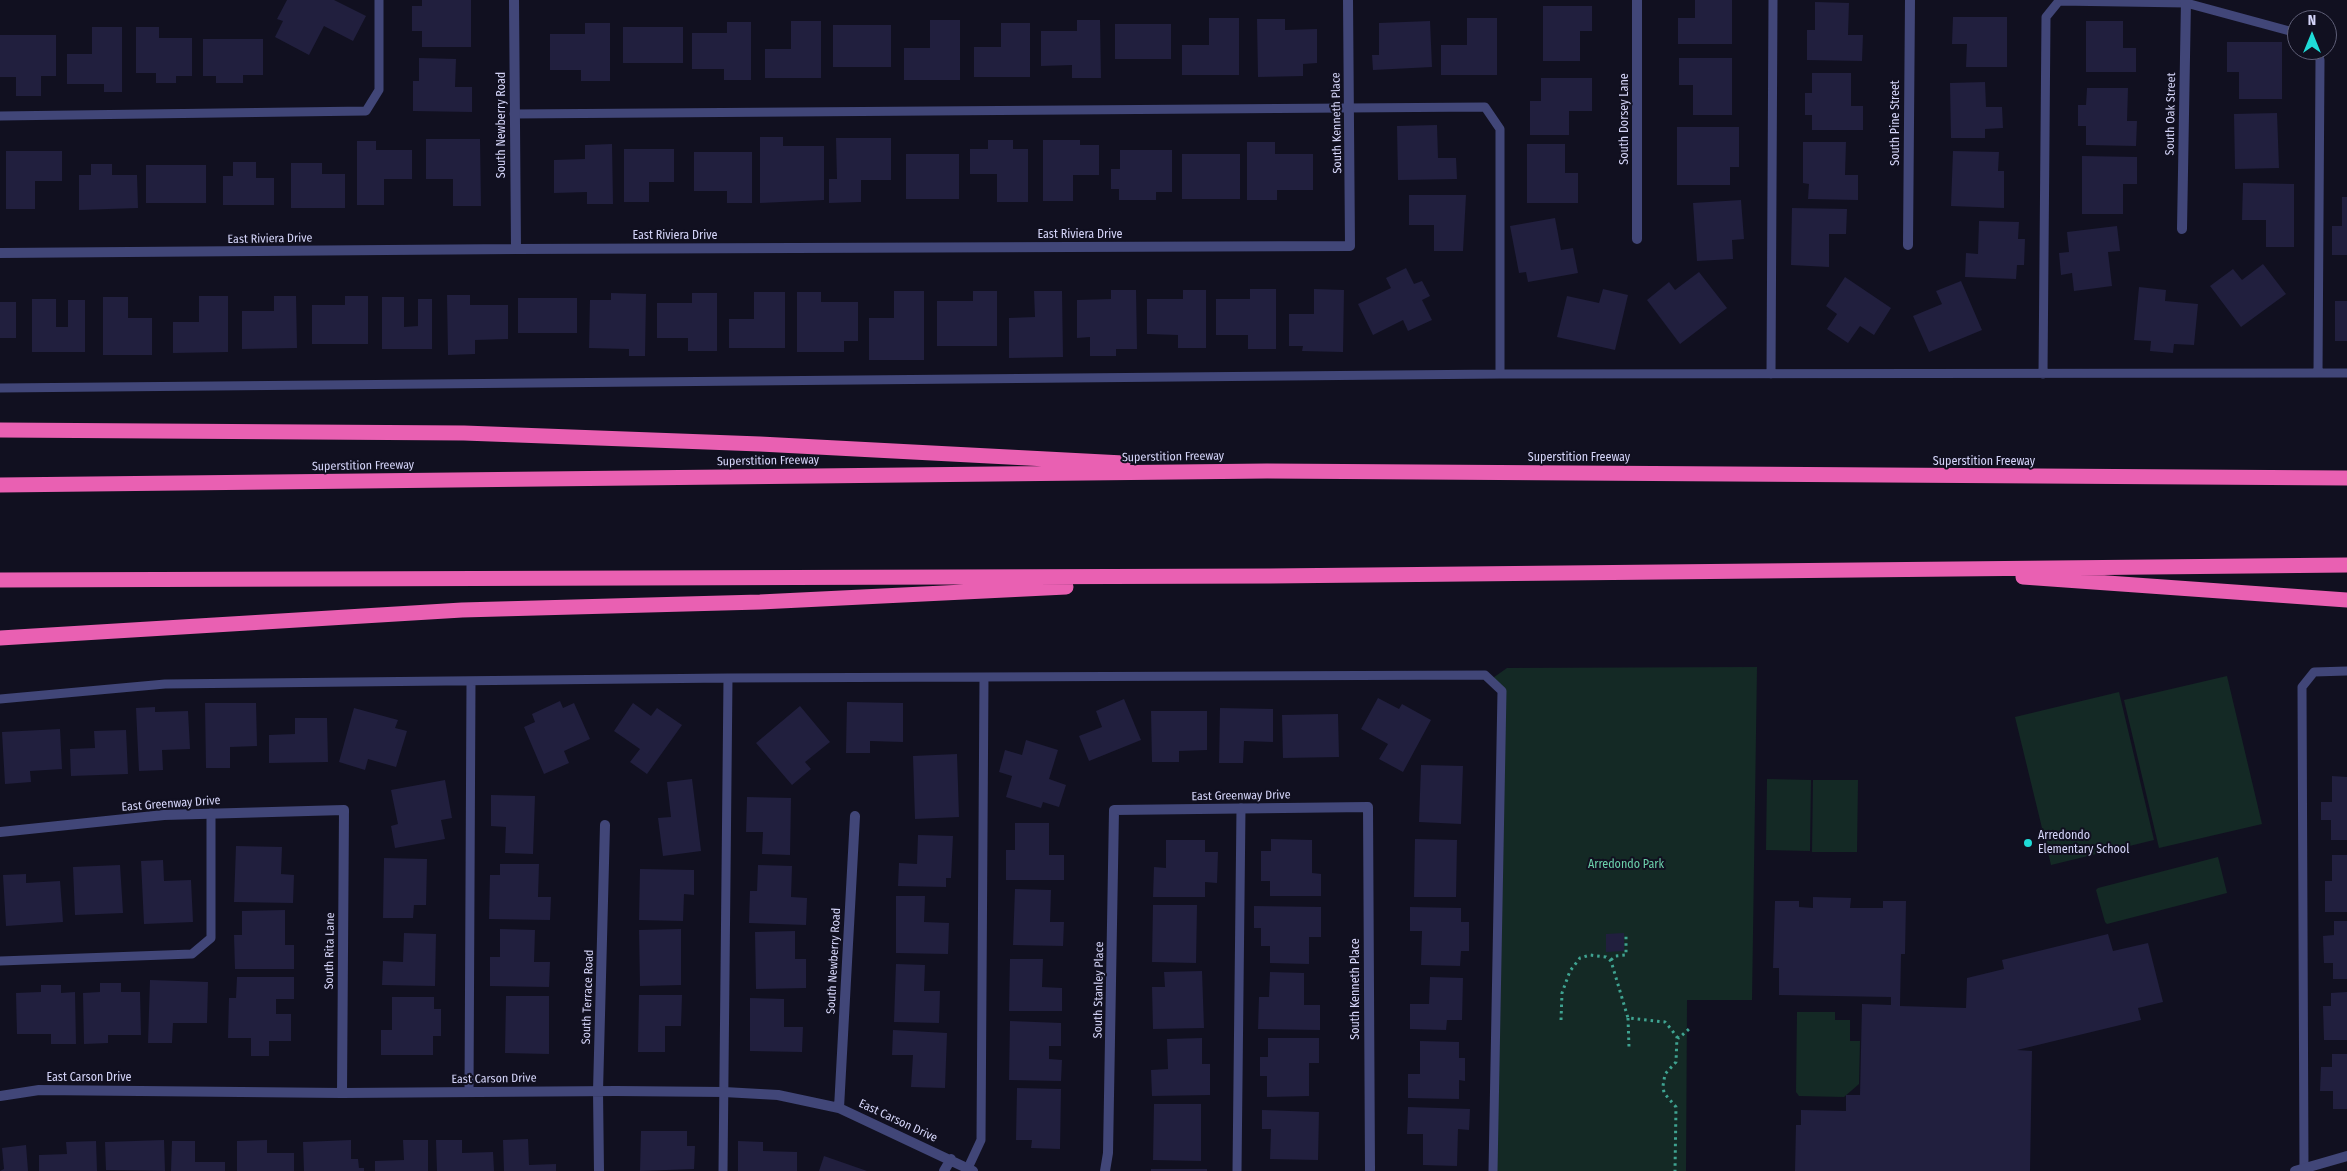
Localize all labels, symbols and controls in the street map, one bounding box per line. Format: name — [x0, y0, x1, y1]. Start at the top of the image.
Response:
north arrow — [2287, 10, 2337, 60]
text: N — [2308, 12, 2316, 29]
street label: South Newberry Road — [495, 72, 509, 178]
street label: South Kenneth Place — [1329, 72, 1345, 174]
street label: South Oak Street — [2163, 72, 2179, 156]
street label: South Dorsey Lane — [1618, 73, 1632, 165]
street label: South Pine Street — [1889, 80, 1903, 166]
street label: East Riviera Drive — [1038, 228, 1122, 242]
street label: East Riviera Drive — [633, 229, 717, 243]
street label: East Riviera Drive — [227, 231, 313, 247]
street label: Superstition Freeway — [1122, 449, 1224, 465]
street label: Superstition Freeway — [1528, 451, 1630, 465]
street label: Superstition Freeway — [717, 453, 819, 469]
street label: Superstition Freeway — [1933, 455, 2035, 469]
street label: Superstition Freeway — [312, 458, 414, 474]
street label: East Greenway Drive — [1191, 788, 1291, 804]
street label: East Greenway Drive — [121, 793, 221, 815]
place label: Arredondo Elementary School — [2038, 829, 2129, 857]
marker: Arredondo Elementary School — [2022, 837, 2034, 849]
park label: Arredondo Park — [1588, 858, 1664, 872]
street label: South Newberry Road — [824, 907, 844, 1015]
street label: South Rita Lane — [322, 912, 338, 990]
street label: South Kenneth Place — [1349, 938, 1363, 1040]
street label: South Stanley Place — [1091, 942, 1107, 1038]
street label: South Terrace Road — [579, 949, 597, 1045]
street label: East Carson Drive — [46, 1071, 132, 1085]
street label: East Carson Drive — [451, 1071, 537, 1087]
street label: East Carson Drive — [856, 1097, 940, 1145]

